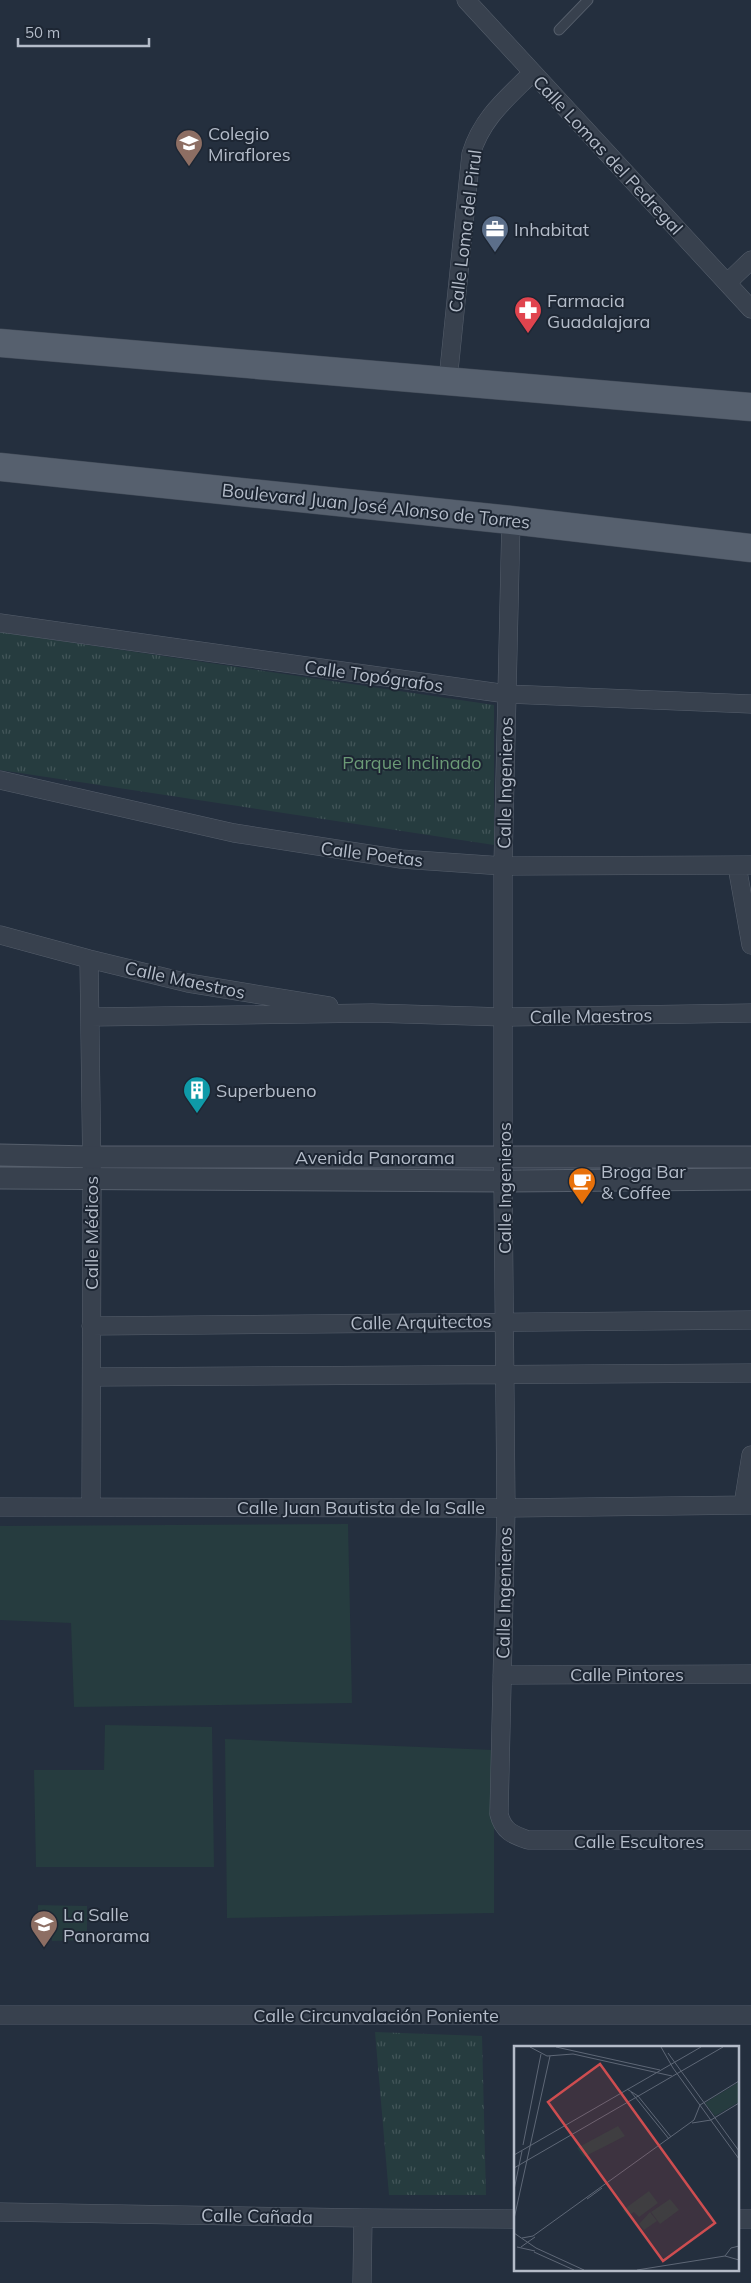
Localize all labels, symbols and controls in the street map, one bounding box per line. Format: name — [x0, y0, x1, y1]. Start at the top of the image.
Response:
scale bar — [18, 15, 149, 47]
text: 50 m — [25, 23, 60, 42]
street label: Calle Lomas del Pedregal — [528, 70, 688, 240]
place label: Colegio Miraflores — [208, 122, 291, 166]
school or university icon: Colegio Miraflores — [174, 128, 204, 167]
street label: Calle Loma del Pirul — [444, 148, 486, 314]
office icon: Inhabitat — [480, 214, 510, 253]
place label: Inhabitat — [514, 218, 589, 241]
place label: Farmacia Guadalajara — [547, 289, 650, 333]
pharmacy icon: Farmacia Guadalajara — [513, 295, 543, 334]
street label: Boulevard Juan José Alonso de Torres — [221, 478, 531, 534]
street label: Calle Topógrafos — [303, 655, 445, 697]
street label: Calle Ingenieros — [492, 717, 518, 849]
park label: Parque Inclinado — [342, 751, 482, 774]
street label: Calle Poetas — [319, 836, 425, 872]
street label: Calle Maestros — [123, 956, 247, 1004]
street label: Calle Maestros — [529, 1003, 653, 1029]
building icon: Superbueno — [182, 1075, 212, 1114]
place label: Superbueno — [216, 1079, 317, 1102]
street label: Calle Ingenieros — [493, 1122, 516, 1254]
street label: Avenida Panorama — [295, 1146, 455, 1169]
place label: Broga Bar & Coffee — [601, 1160, 686, 1204]
cafe icon: Broga Bar & Coffee — [567, 1166, 597, 1205]
street label: Calle Médicos — [80, 1176, 103, 1290]
street label: Calle Arquitectos — [350, 1309, 492, 1335]
street label: Calle Juan Bautista de la Salle — [237, 1496, 485, 1519]
street label: Calle Ingenieros — [491, 1527, 517, 1659]
street label: Calle Pintores — [570, 1663, 684, 1686]
street label: Calle Escultores — [574, 1830, 704, 1853]
place label: La Salle Panorama — [63, 1903, 150, 1947]
school or university icon: La Salle Panorama — [29, 1909, 59, 1948]
street label: Calle Circunvalación Poniente — [253, 2004, 499, 2027]
inset map — [514, 2046, 738, 2270]
street label: Calle Cañada — [201, 2204, 313, 2228]

